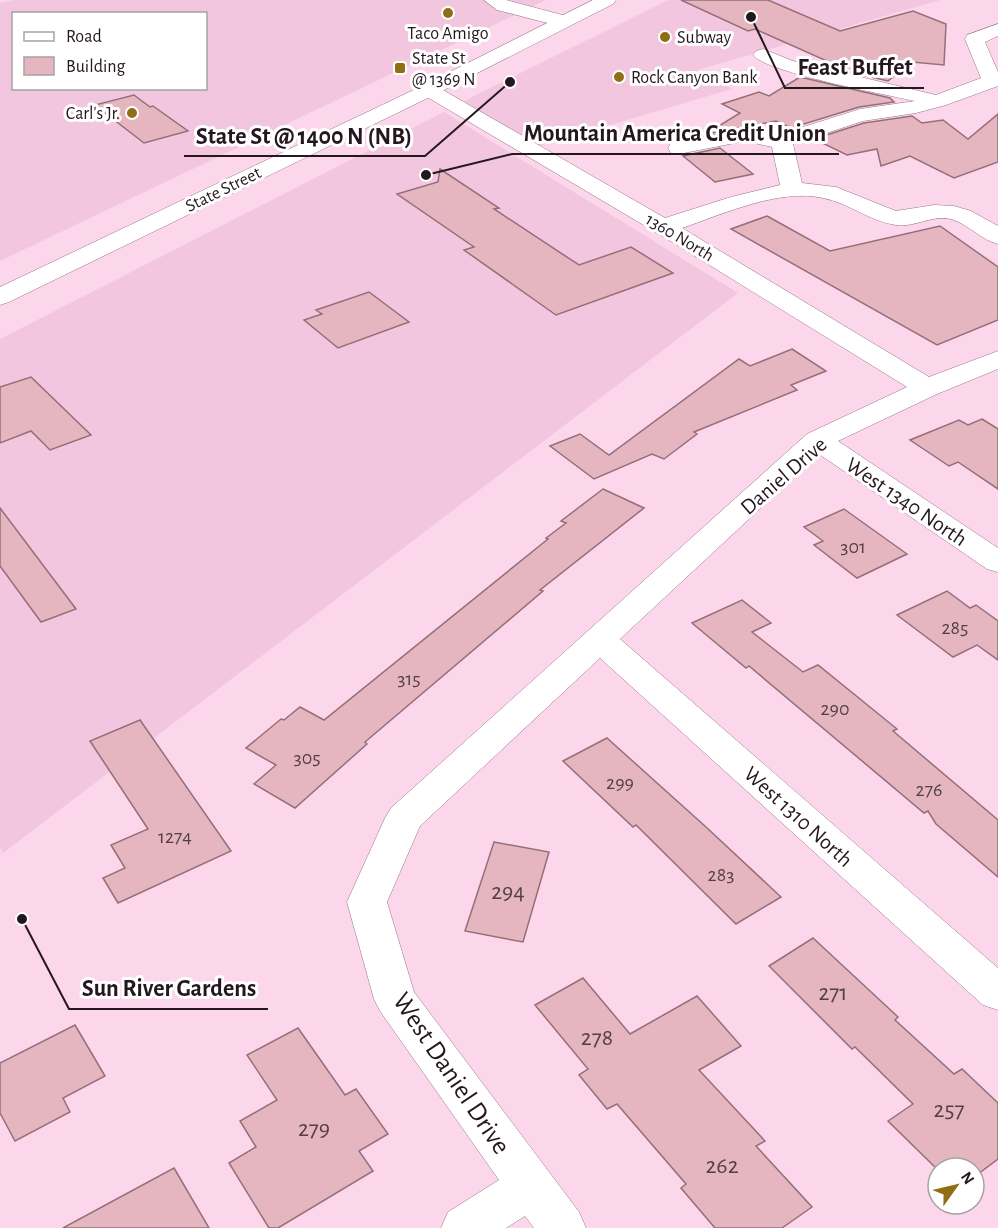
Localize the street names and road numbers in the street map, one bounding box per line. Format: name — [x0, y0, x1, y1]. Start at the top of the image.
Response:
street label: State Street — [183, 164, 264, 216]
street label: 1360 North — [642, 211, 717, 265]
street label: Daniel Drive — [737, 433, 831, 519]
street label: West 1340 North — [842, 453, 971, 550]
street label: West 1310 North — [740, 762, 857, 871]
street label: West Daniel Drive — [388, 988, 515, 1159]

